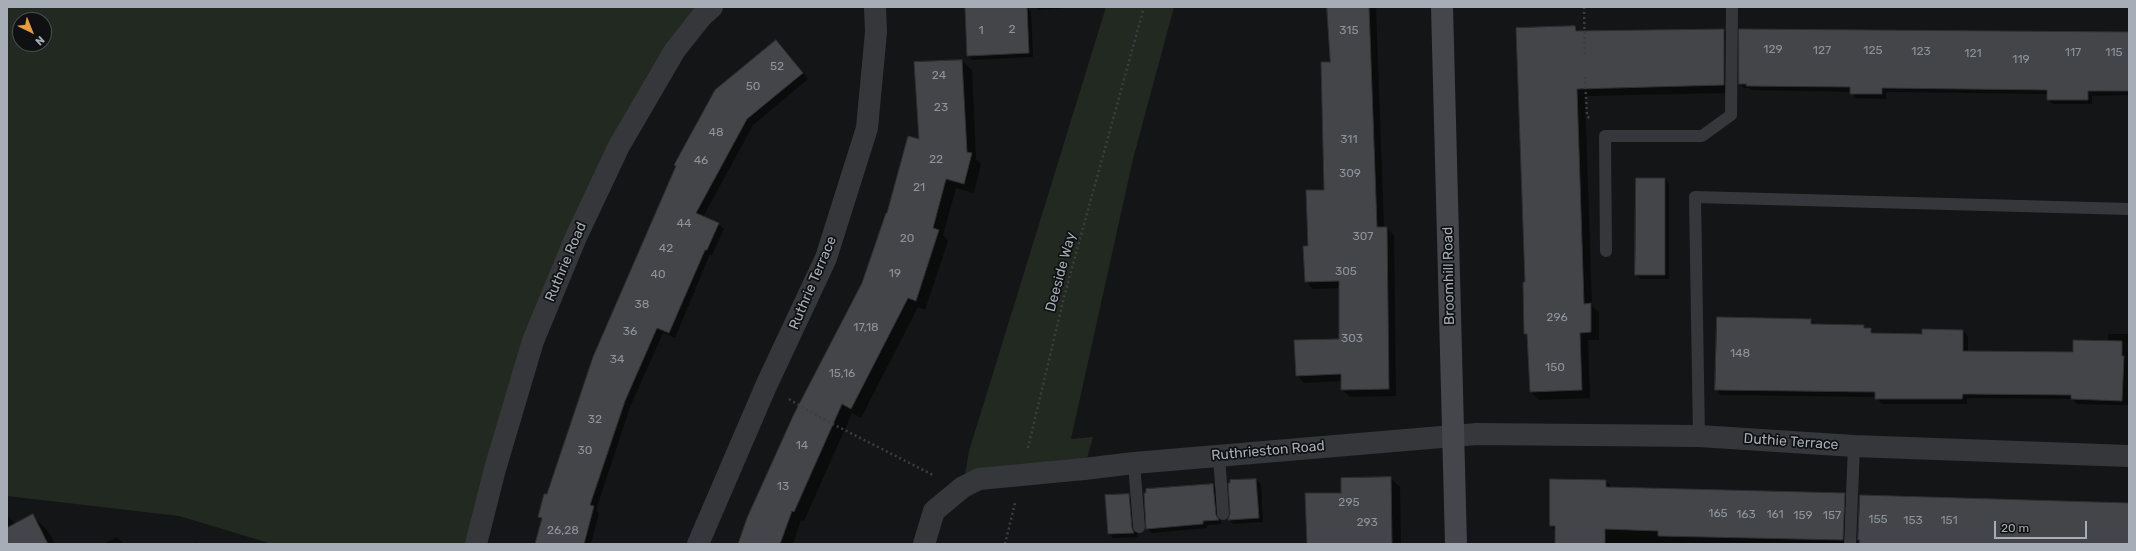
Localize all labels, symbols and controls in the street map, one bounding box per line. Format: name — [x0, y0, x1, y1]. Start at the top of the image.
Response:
north arrow — [12, 12, 52, 52]
house number: 2 — [1008, 23, 1016, 37]
house number: 1 — [978, 24, 984, 38]
house number: 315 — [1339, 24, 1359, 38]
text: N — [33, 33, 47, 48]
house number: 129 — [1763, 43, 1783, 57]
house number: 127 — [1813, 44, 1831, 58]
house number: 125 — [1863, 44, 1883, 58]
house number: 123 — [1911, 45, 1931, 59]
house number: 117 — [2065, 46, 2081, 60]
house number: 115 — [2105, 46, 2123, 60]
house number: 121 — [1964, 47, 1982, 61]
house number: 119 — [2012, 53, 2030, 67]
house number: 52 — [770, 60, 784, 74]
house number: 24 — [932, 69, 946, 83]
house number: 50 — [746, 80, 760, 94]
house number: 23 — [934, 101, 948, 115]
house number: 48 — [708, 126, 724, 140]
house number: 311 — [1340, 133, 1358, 147]
house number: 22 — [929, 153, 943, 167]
house number: 46 — [694, 154, 708, 168]
house number: 309 — [1339, 167, 1361, 181]
house number: 21 — [913, 181, 925, 195]
house number: 44 — [677, 217, 691, 231]
street label: Ruthrie Road — [542, 220, 590, 304]
street label: Broomhill Road — [1440, 227, 1458, 325]
street label: Deeside Way — [1042, 230, 1080, 314]
house number: 307 — [1353, 230, 1373, 244]
house number: 20 — [900, 232, 914, 246]
street label: Ruthrie Terrace — [786, 234, 840, 332]
house number: 42 — [659, 242, 673, 256]
house number: 305 — [1335, 265, 1357, 279]
house number: 19 — [889, 267, 901, 281]
house number: 40 — [650, 268, 666, 282]
house number: 38 — [635, 298, 649, 312]
house number: 296 — [1546, 311, 1568, 325]
house number: 17,18 — [853, 321, 879, 335]
house number: 36 — [623, 325, 637, 339]
house number: 303 — [1341, 332, 1363, 346]
house number: 148 — [1730, 347, 1750, 361]
house number: 34 — [610, 353, 624, 367]
house number: 150 — [1545, 361, 1565, 375]
house number: 15,16 — [829, 367, 855, 381]
house number: 32 — [588, 413, 602, 427]
street label: Duthie Terrace — [1743, 430, 1839, 454]
street label: Ruthrieston Road — [1211, 438, 1325, 464]
house number: 14 — [796, 439, 808, 453]
house number: 30 — [578, 444, 592, 458]
house number: 13 — [777, 480, 789, 494]
house number: 295 — [1338, 496, 1360, 510]
house number: 165 — [1708, 507, 1728, 521]
house number: 163 — [1736, 508, 1756, 522]
house number: 161 — [1766, 508, 1784, 522]
house number: 159 — [1793, 509, 1813, 523]
house number: 157 — [1823, 509, 1841, 523]
house number: 155 — [1868, 513, 1888, 527]
scale bar — [1996, 513, 2089, 539]
house number: 153 — [1903, 514, 1923, 528]
house number: 151 — [1940, 514, 1958, 528]
house number: 293 — [1356, 516, 1378, 530]
text: 20 m — [2001, 521, 2029, 535]
house number: 26,28 — [547, 524, 579, 538]

